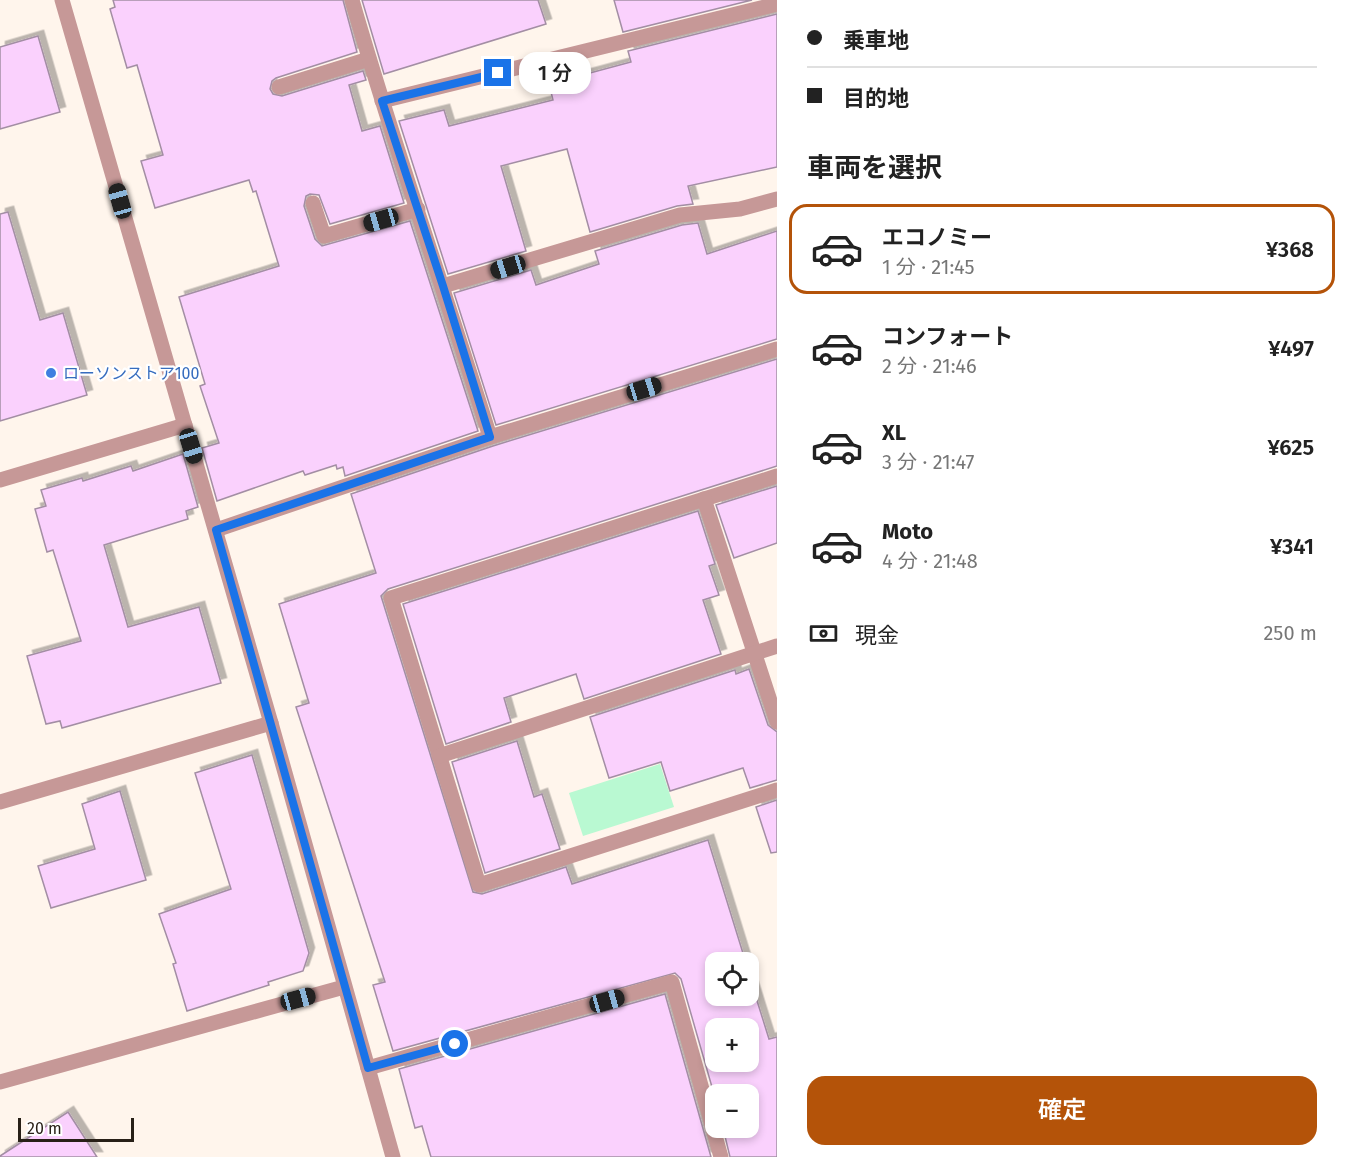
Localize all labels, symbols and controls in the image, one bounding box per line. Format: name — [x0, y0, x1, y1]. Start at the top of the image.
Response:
text: 乗車地 — [843, 27, 909, 54]
callout: 1 分 — [519, 52, 591, 94]
route end — [484, 59, 511, 86]
text: 1 分 — [538, 61, 572, 85]
text: 目的地 — [843, 85, 909, 112]
text: 車両を選択 — [807, 152, 942, 184]
car — [106, 181, 134, 221]
car — [361, 206, 401, 234]
icon: car — [810, 222, 864, 276]
text: エコノミー — [882, 224, 992, 251]
text: ¥368 — [1266, 236, 1314, 263]
car — [488, 253, 528, 281]
text: 1 分 · 21:45 — [882, 255, 975, 279]
icon: car — [810, 321, 864, 375]
text: コンフォート — [882, 323, 1013, 350]
text: ¥497 — [1268, 335, 1314, 362]
text: 2 分 · 21:46 — [882, 354, 977, 378]
place label: ローソンストア100 — [63, 364, 200, 383]
marker: ローソンストア100 — [44, 366, 58, 380]
car — [624, 375, 664, 403]
text: XL — [882, 419, 906, 446]
icon: car — [810, 420, 864, 474]
car — [177, 426, 205, 466]
text: ¥625 — [1268, 434, 1314, 461]
text: 3 分 · 21:47 — [882, 450, 974, 474]
text: Moto — [882, 518, 933, 545]
icon: car — [810, 519, 864, 573]
text: ¥341 — [1270, 533, 1314, 560]
text: 4 分 · 21:48 — [882, 549, 978, 573]
icon: cash — [807, 617, 840, 650]
text: 250 m — [1263, 621, 1317, 645]
text: 現金 — [855, 622, 899, 649]
map controls — [705, 952, 759, 1138]
button: locate — [705, 952, 759, 1006]
car — [278, 986, 318, 1012]
car — [587, 987, 627, 1015]
button: + — [705, 1018, 759, 1072]
route start — [441, 1030, 468, 1057]
button: 確定 — [807, 1076, 1317, 1145]
button: − — [705, 1084, 759, 1138]
scale bar — [18, 1115, 134, 1142]
text: 20 m — [27, 1119, 62, 1138]

